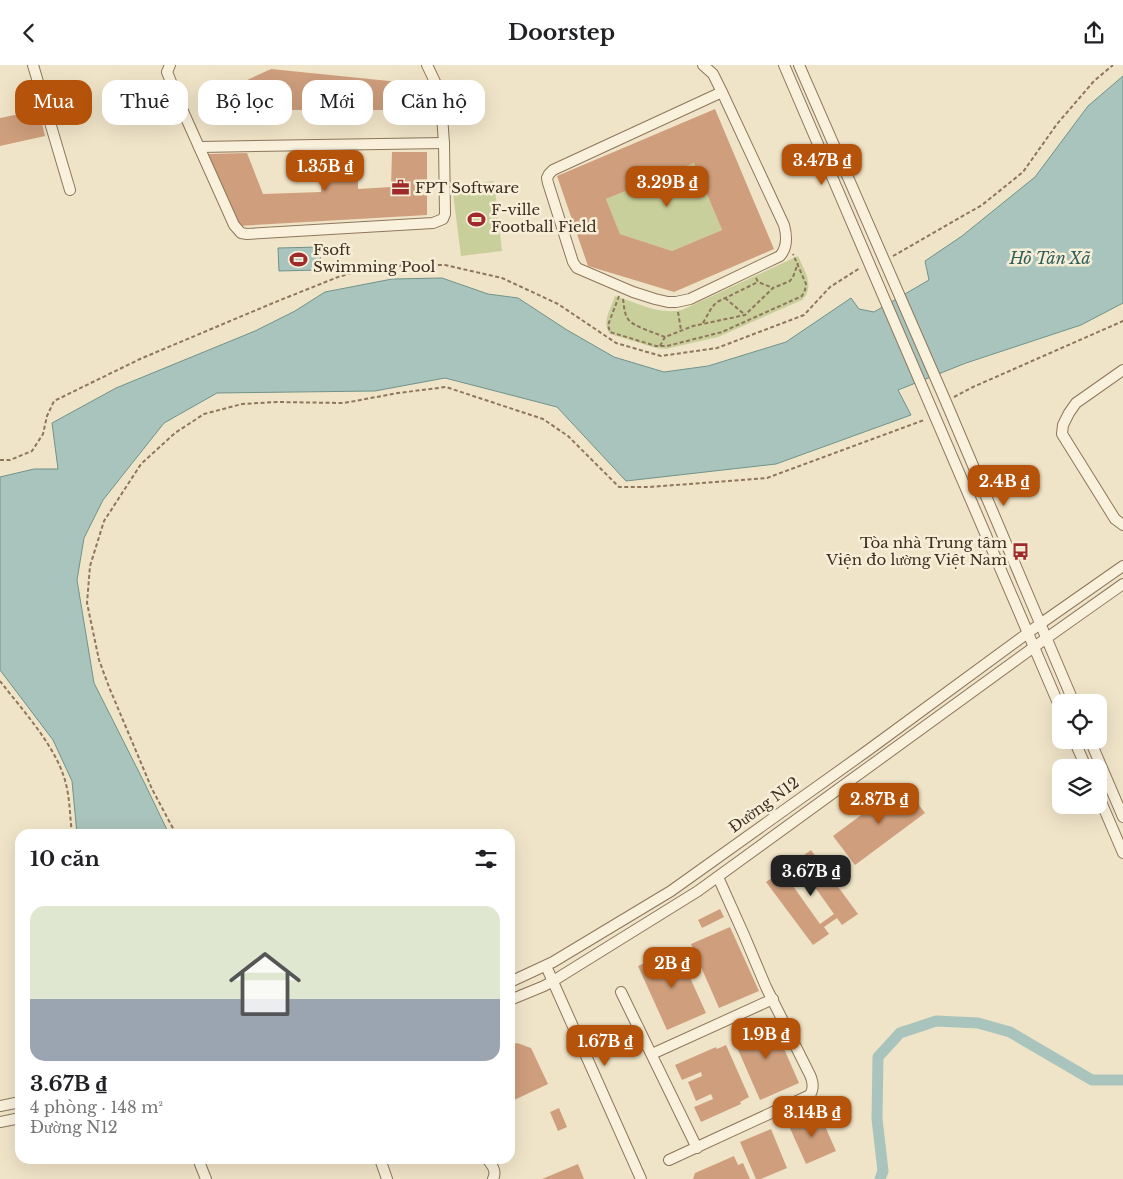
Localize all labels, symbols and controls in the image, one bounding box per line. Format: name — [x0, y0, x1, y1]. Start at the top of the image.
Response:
icon: back — [15, 19, 43, 47]
text: Doorstep — [508, 19, 615, 46]
icon: share — [1080, 19, 1108, 47]
chip: Mua — [15, 80, 92, 125]
chip: Thuê — [102, 80, 188, 125]
chip: Bộ lọc — [198, 80, 292, 125]
chip: Mới — [302, 80, 373, 125]
chip: Căn hộ — [383, 80, 485, 125]
pin: 3.47B ₫ — [776, 143, 868, 186]
pin: 1.35B ₫ — [279, 149, 371, 192]
text: 3.47B ₫ — [793, 150, 851, 170]
text: 1.35B ₫ — [297, 156, 353, 176]
pin: 3.29B ₫ — [621, 165, 713, 208]
text: 3.29B ₫ — [637, 172, 697, 192]
office icon: FPT Software — [391, 178, 411, 198]
place label: FPT Software — [415, 178, 519, 197]
place label: F-ville Football Field — [491, 200, 597, 236]
sports icon: F-ville Football Field — [467, 209, 487, 229]
place label: Fsoft Swimming Pool — [313, 240, 436, 276]
water label: Hồ Tân Xã — [1008, 248, 1091, 268]
sports icon: Fsoft Swimming Pool — [289, 249, 309, 269]
pin: 2.4B ₫ — [963, 465, 1045, 507]
text: 2.4B ₫ — [979, 471, 1029, 491]
place label: Tòa nhà Trung tâm Viện đo lường Việt Nam — [825, 533, 1007, 569]
bus stop icon: Tòa nhà Trung tâm Viện đo lường Việt Nam — [1011, 542, 1031, 562]
map controls — [1052, 694, 1107, 814]
button: locate — [1052, 694, 1107, 749]
button: layers — [1052, 759, 1107, 814]
street label: Đường N12 — [725, 773, 803, 836]
pin: 2.87B ₫ — [833, 783, 925, 825]
text: 2.87B ₫ — [850, 789, 908, 809]
icon: filters — [472, 845, 500, 873]
text: 10 căn — [30, 846, 100, 872]
pin: 3.67B ₫ — [765, 855, 857, 897]
text: 3.67B ₫ — [782, 861, 840, 881]
icon: home — [220, 939, 310, 1029]
pin: 2B ₫ — [642, 947, 702, 989]
text: 2B ₫ — [654, 953, 690, 973]
pin: 1.9B ₫ — [725, 1017, 807, 1060]
text: 1.9B ₫ — [742, 1024, 790, 1044]
pin: 1.67B ₫ — [559, 1025, 651, 1067]
text: 1.67B ₫ — [577, 1031, 633, 1051]
text: 3.67B ₫ — [30, 1071, 107, 1097]
pin: 3.14B ₫ — [766, 1095, 858, 1138]
text: 4 phòng · 148 m² — [30, 1097, 163, 1117]
text: 3.14B ₫ — [783, 1102, 841, 1122]
text: Đường N12 — [30, 1117, 118, 1137]

